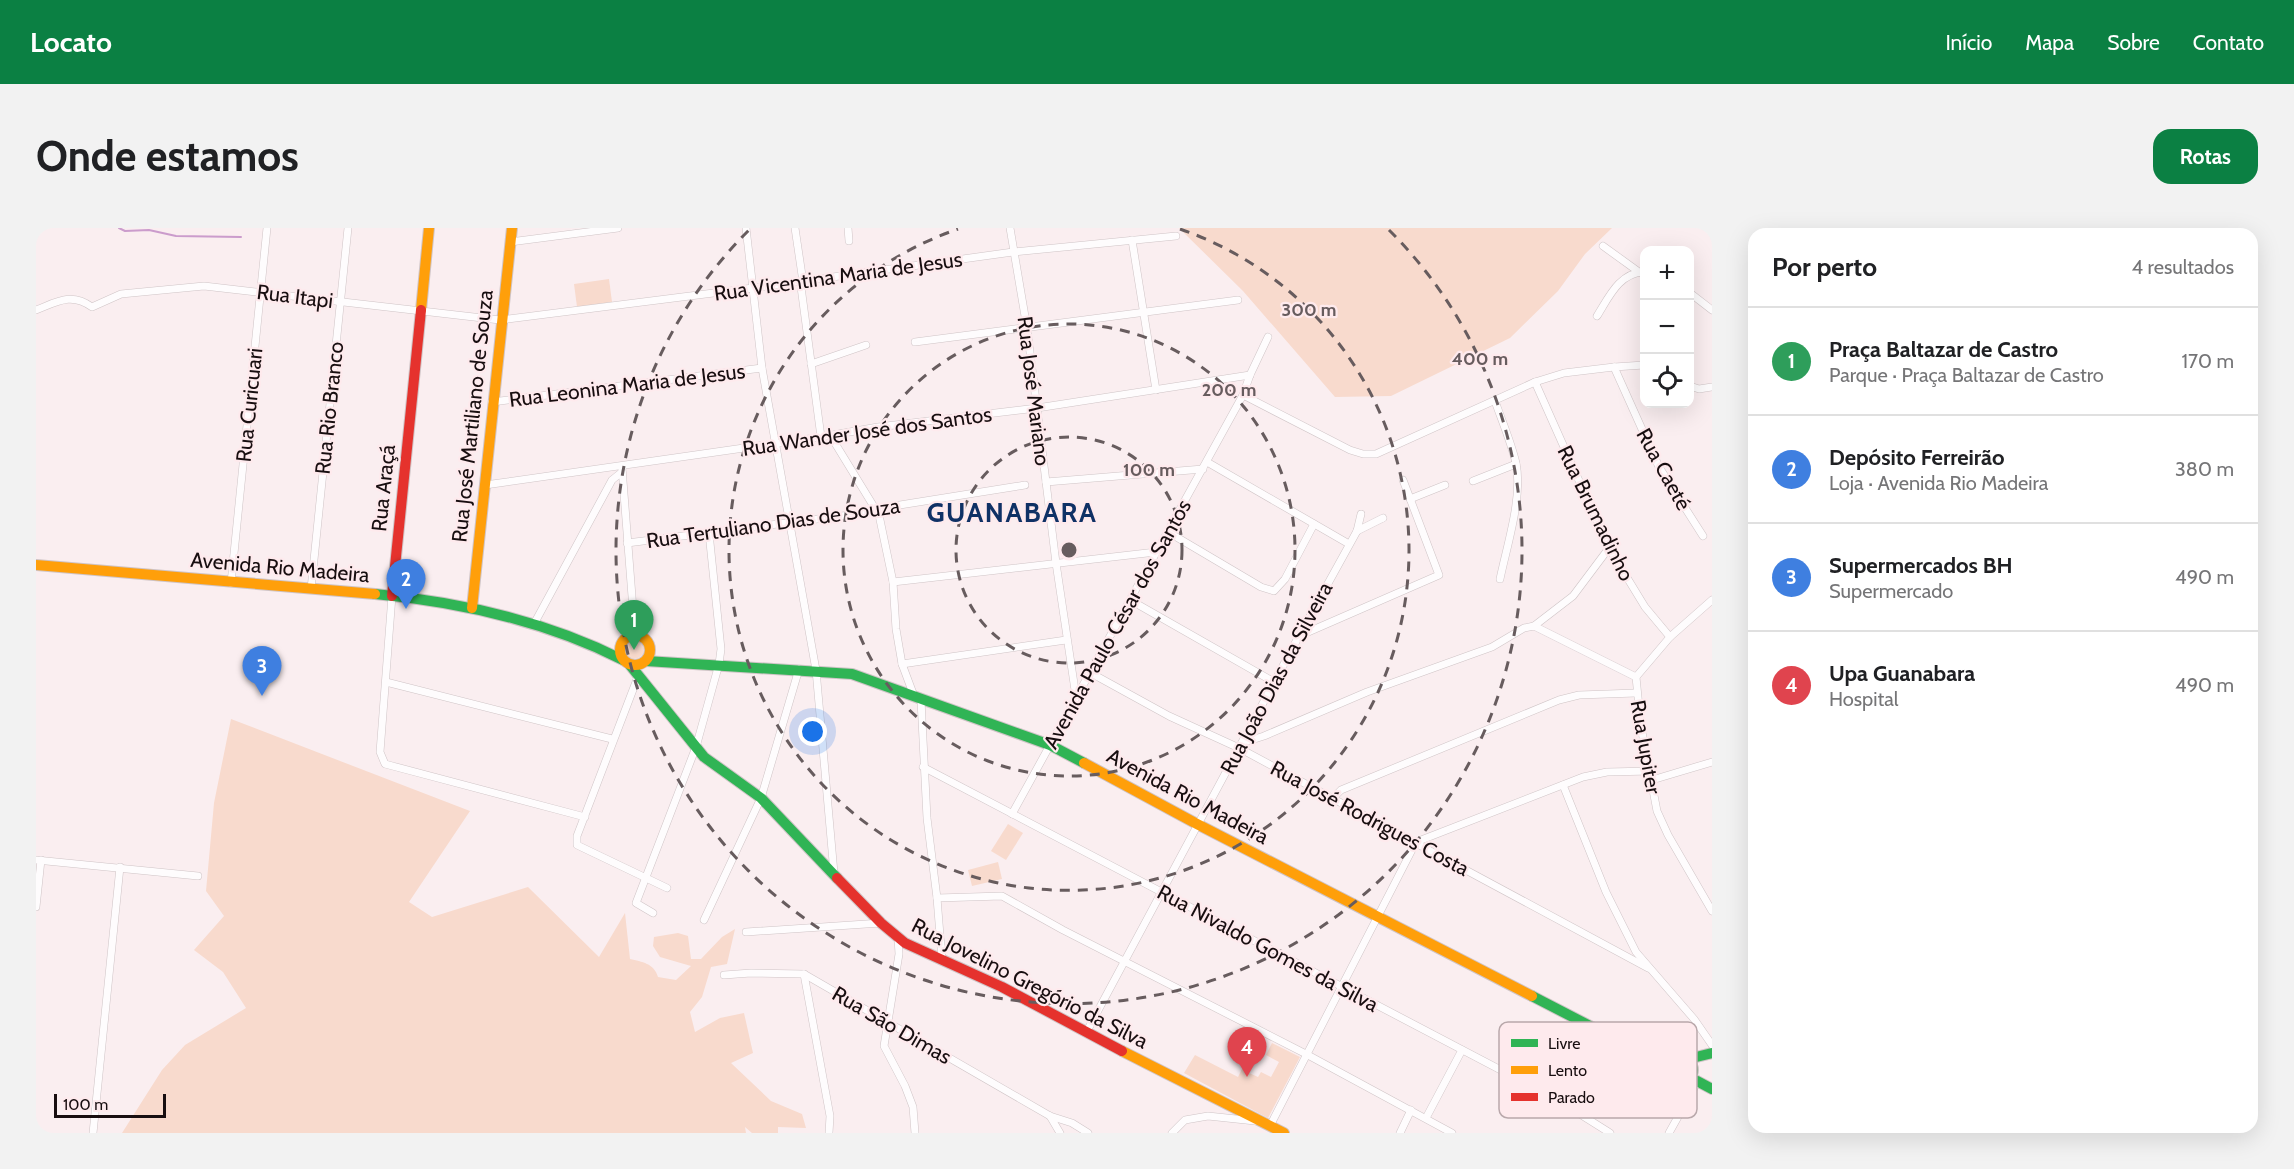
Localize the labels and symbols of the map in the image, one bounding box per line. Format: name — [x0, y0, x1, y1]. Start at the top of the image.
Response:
street label: Rua Vicentina Maria de Jesus — [712, 246, 964, 306]
street label: Rua Itapi — [255, 279, 335, 313]
street label: Rua José Martiliano de Souza — [446, 289, 498, 543]
text: 300 m — [1282, 299, 1336, 321]
street label: Rua José Mariano — [1012, 315, 1056, 467]
street label: Rua Rio Branco — [310, 340, 348, 476]
street label: Rua Curicuari — [231, 347, 267, 463]
text: 400 m — [1452, 348, 1508, 370]
street label: Rua Leonina Maria de Jesus — [507, 358, 747, 412]
text: 200 m — [1202, 379, 1256, 401]
street label: Rua Wander José dos Santos — [741, 401, 994, 461]
street label: Rua Caeté — [1631, 424, 1697, 515]
street label: Rua Brumadinho — [1552, 441, 1640, 585]
street label: Rua Araçá — [366, 443, 400, 533]
text: 100 m — [1123, 459, 1175, 481]
street label: Rua Tertuliano Dias de Souza — [645, 493, 901, 553]
street label: Avenida Paulo César dos Santos — [1038, 495, 1196, 753]
district label: GUANABARA — [927, 496, 1097, 529]
centre of rings — [1059, 540, 1079, 560]
street label: Avenida Rio Madeira — [190, 547, 370, 587]
pin: 2 — [386, 560, 425, 609]
street label: Rua João Dias da Silveira — [1215, 578, 1337, 778]
pin: 1 — [614, 600, 654, 650]
pin: 3 — [242, 646, 282, 696]
street label: Rua Jupiter — [1625, 698, 1667, 796]
your location — [798, 717, 827, 746]
street label: Avenida Rio Madeira — [1103, 743, 1273, 849]
street label: Rua José Rodrigues Costa — [1266, 755, 1474, 881]
street label: Rua Nivaldo Gomes da Silva — [1153, 879, 1383, 1017]
street label: Rua Jovelino Gregório da Silva — [908, 912, 1152, 1054]
street label: Rua São Dimas — [828, 981, 956, 1069]
legend — [1499, 1022, 1697, 1118]
pin: 4 — [1228, 1028, 1266, 1077]
text: Livre — [1548, 1034, 1580, 1053]
text: Lento — [1548, 1061, 1587, 1080]
text: Parado — [1548, 1088, 1595, 1107]
scale bar — [54, 1091, 166, 1118]

